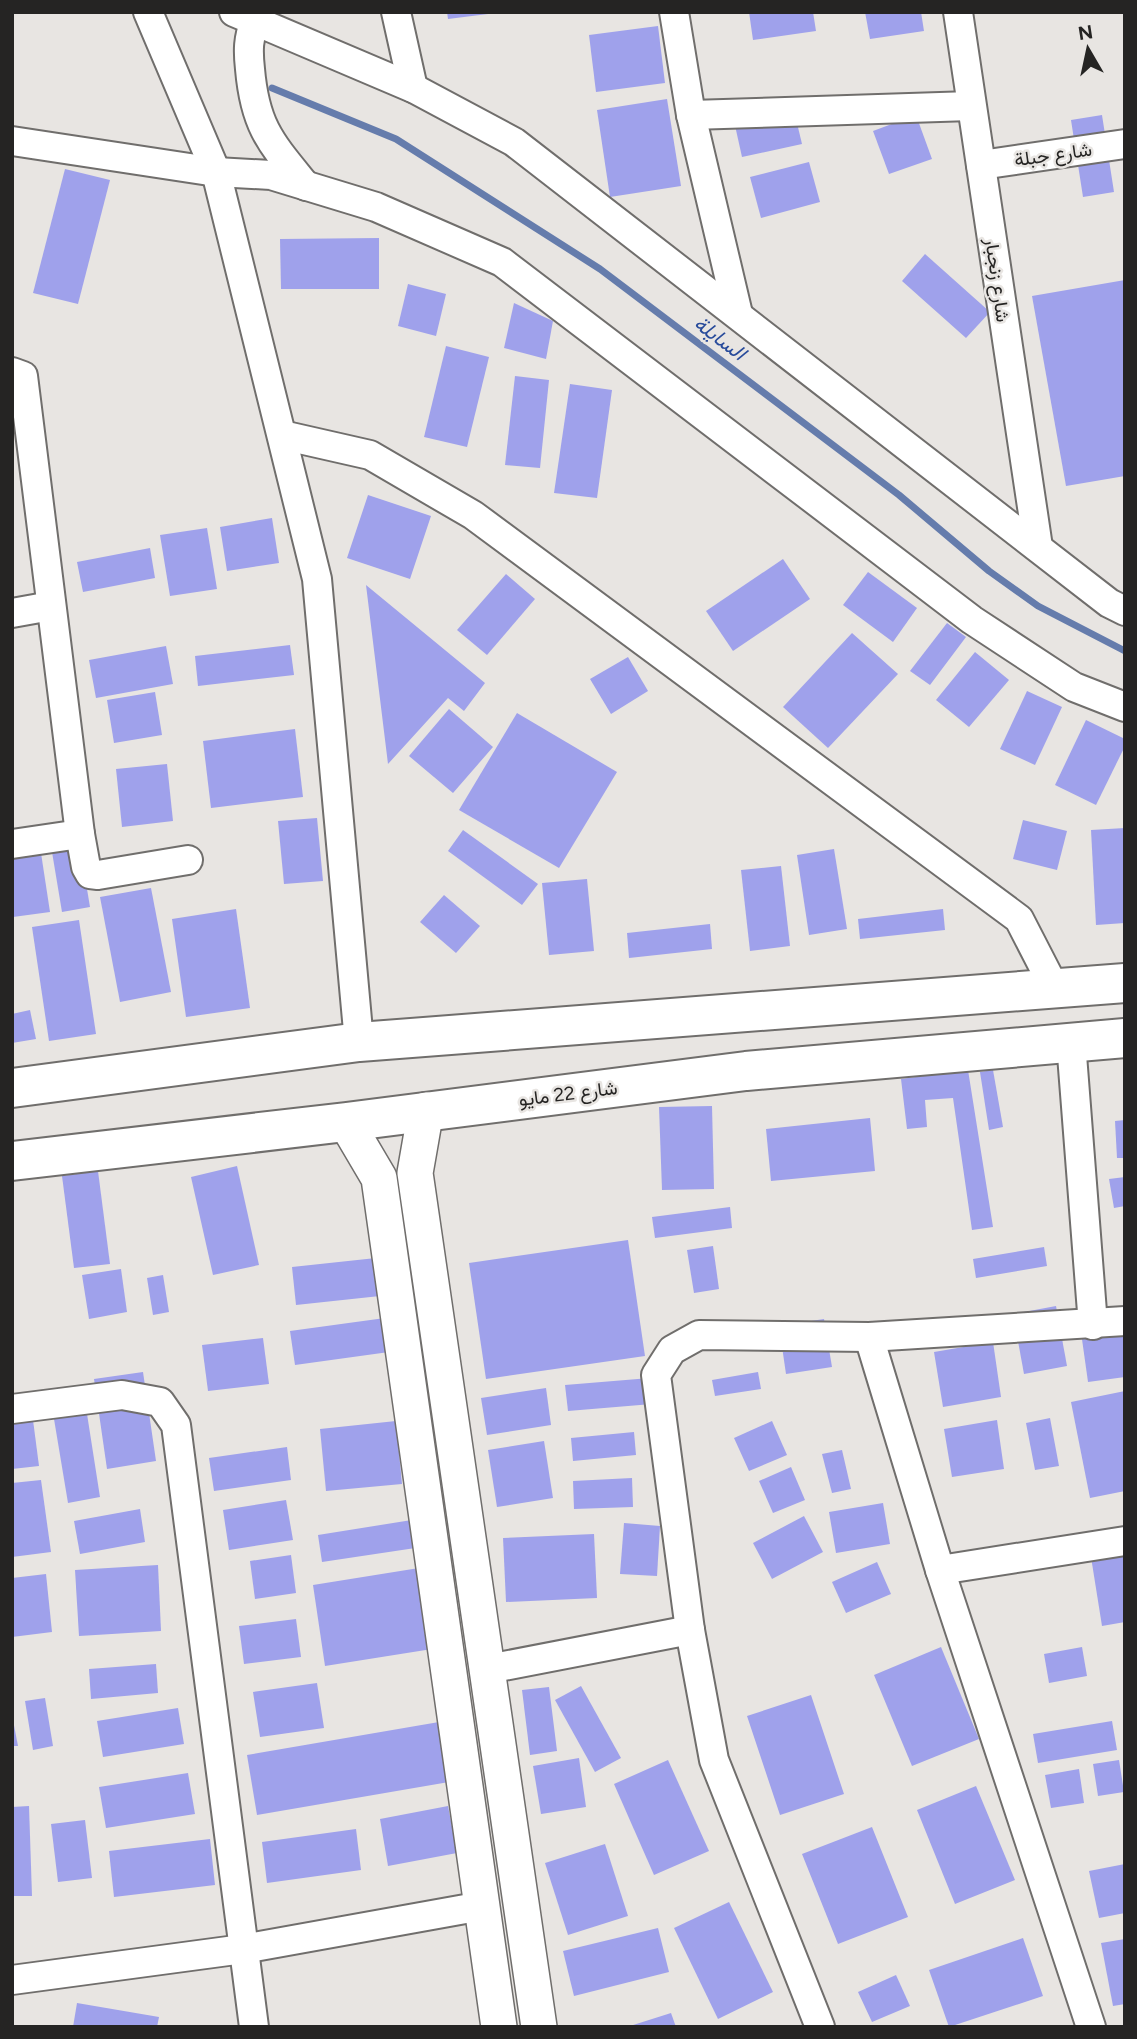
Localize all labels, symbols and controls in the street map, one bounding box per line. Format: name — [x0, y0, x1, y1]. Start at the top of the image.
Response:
north arrow — [1053, 14, 1123, 84]
text: N — [1076, 20, 1094, 45]
street label: شارع جبلة — [1013, 138, 1093, 172]
street label: شارع زنجبار — [979, 236, 1015, 324]
water label: السايلة — [690, 310, 753, 366]
street label: شارع 22 مايو — [517, 1076, 619, 1112]

